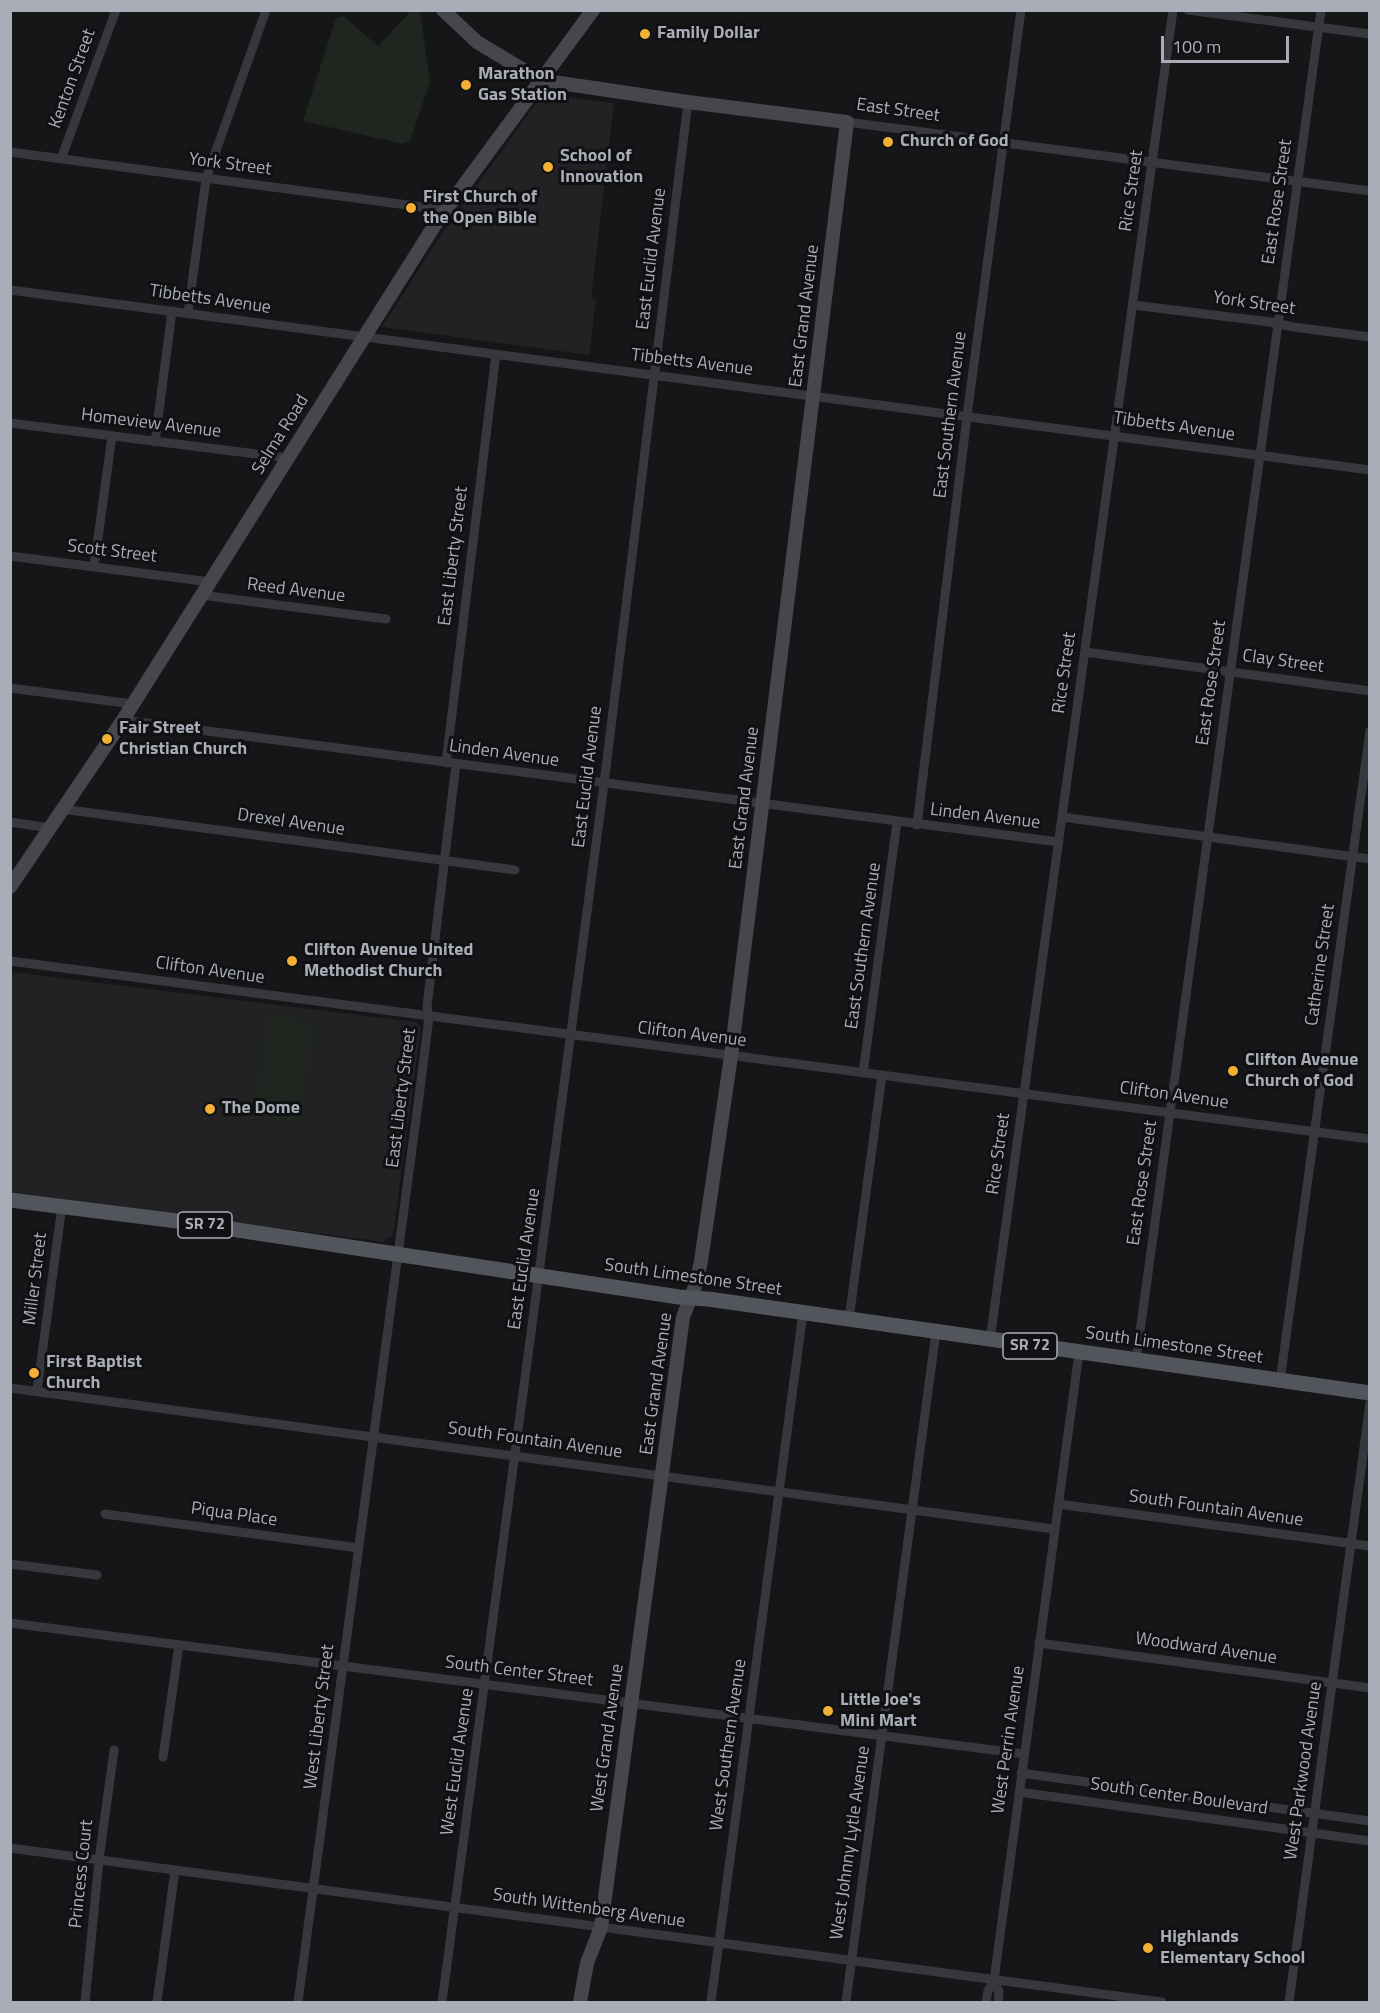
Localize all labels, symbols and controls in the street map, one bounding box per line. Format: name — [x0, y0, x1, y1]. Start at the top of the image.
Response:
place label: Family Dollar — [657, 23, 760, 45]
scale bar — [1164, 24, 1292, 62]
street label: Kenton Street — [45, 26, 101, 132]
marker: Family Dollar — [638, 27, 652, 41]
text: 100 m — [1172, 33, 1221, 60]
place label: Marathon Gas Station — [478, 64, 567, 106]
marker: Marathon Gas Station — [459, 78, 473, 92]
street label: East Street — [855, 94, 941, 128]
place label: Church of God — [900, 131, 1009, 153]
marker: Church of God — [881, 135, 895, 149]
street label: East Rose Street — [1259, 138, 1297, 266]
place label: School of Innovation — [560, 146, 643, 188]
street label: York Street — [187, 149, 273, 181]
street label: Rice Street — [1116, 149, 1148, 233]
marker: School of Innovation — [541, 160, 555, 174]
place label: First Church of the Open Bible — [423, 187, 537, 230]
street label: East Euclid Avenue — [633, 187, 671, 331]
marker: First Church of the Open Bible — [404, 201, 418, 215]
street label: East Grand Avenue — [786, 244, 824, 388]
street label: Tibbetts Avenue — [148, 281, 272, 319]
street label: York Street — [1211, 288, 1297, 320]
street label: East Southern Avenue — [930, 330, 972, 500]
street label: Tibbetts Avenue — [630, 345, 754, 381]
street label: Selma Road — [248, 391, 314, 479]
street label: Homeview Avenue — [80, 405, 222, 443]
street label: Tibbetts Avenue — [1112, 408, 1236, 446]
street label: East Liberty Street — [435, 485, 473, 627]
street label: Scott Street — [66, 536, 158, 568]
street label: Reed Avenue — [246, 574, 346, 608]
street label: East Rose Street — [1193, 619, 1231, 747]
street label: Rice Street — [1049, 631, 1081, 715]
street label: Clay Street — [1241, 646, 1325, 678]
street label: East Euclid Avenue — [569, 705, 607, 849]
place label: Fair Street Christian Church — [119, 718, 247, 760]
street label: East Grand Avenue — [726, 726, 764, 870]
marker: Fair Street Christian Church — [100, 732, 114, 746]
street label: Linden Avenue — [448, 736, 560, 772]
street label: Linden Avenue — [929, 800, 1041, 834]
street label: Drexel Avenue — [236, 805, 346, 841]
street label: East Southern Avenue — [842, 861, 886, 1031]
street label: Catherine Street — [1302, 903, 1340, 1027]
place label: Clifton Avenue United Methodist Church — [304, 940, 473, 982]
street label: Clifton Avenue — [154, 953, 266, 989]
marker: Clifton Avenue United Methodist Church — [285, 954, 299, 968]
street label: Clifton Avenue — [636, 1018, 748, 1052]
street label: East Liberty Street — [383, 1027, 421, 1169]
place label: Clifton Avenue Church of God — [1245, 1050, 1358, 1092]
marker: Clifton Avenue Church of God — [1226, 1064, 1240, 1078]
street label: Clifton Avenue — [1118, 1078, 1230, 1114]
place label: The Dome — [222, 1098, 300, 1120]
marker: The Dome — [203, 1102, 217, 1116]
street label: Rice Street — [983, 1112, 1015, 1196]
street label: East Rose Street — [1124, 1119, 1162, 1247]
street label: East Euclid Avenue — [504, 1187, 546, 1331]
road number: SR 72 — [178, 1212, 232, 1238]
street label: Miller Street — [20, 1232, 52, 1326]
street label: South Limestone Street — [603, 1255, 783, 1301]
street label: East Grand Avenue — [636, 1311, 678, 1457]
street label: South Limestone Street — [1084, 1323, 1264, 1369]
road number: SR 72 — [1003, 1333, 1057, 1359]
place label: First Baptist Church — [46, 1352, 142, 1394]
marker: First Baptist Church — [27, 1366, 41, 1380]
street label: South Fountain Avenue — [446, 1418, 624, 1464]
street label: South Fountain Avenue — [1127, 1486, 1305, 1532]
street label: Piqua Place — [189, 1498, 279, 1532]
street label: Woodward Avenue — [1134, 1628, 1278, 1670]
street label: West Liberty Street — [300, 1643, 340, 1791]
street label: South Center Street — [444, 1652, 594, 1692]
street label: West Southern Avenue — [706, 1658, 752, 1832]
street label: West Grand Avenue — [587, 1663, 629, 1813]
street label: West Perrin Avenue — [988, 1665, 1030, 1815]
street label: West Parkwood Avenue — [1281, 1680, 1327, 1862]
street label: West Euclid Avenue — [437, 1687, 479, 1837]
place label: Little Joe's Mini Mart — [840, 1690, 921, 1732]
marker: Little Joe's Mini Mart — [821, 1704, 835, 1718]
street label: West Johnny Lytle Avenue — [827, 1745, 875, 1941]
street label: South Center Boulevard — [1089, 1774, 1269, 1820]
street label: Princess Court — [66, 1819, 98, 1929]
street label: South Wittenberg Avenue — [491, 1885, 687, 1933]
place label: Highlands Elementary School — [1160, 1927, 1305, 1970]
marker: Highlands Elementary School — [1141, 1941, 1155, 1955]

